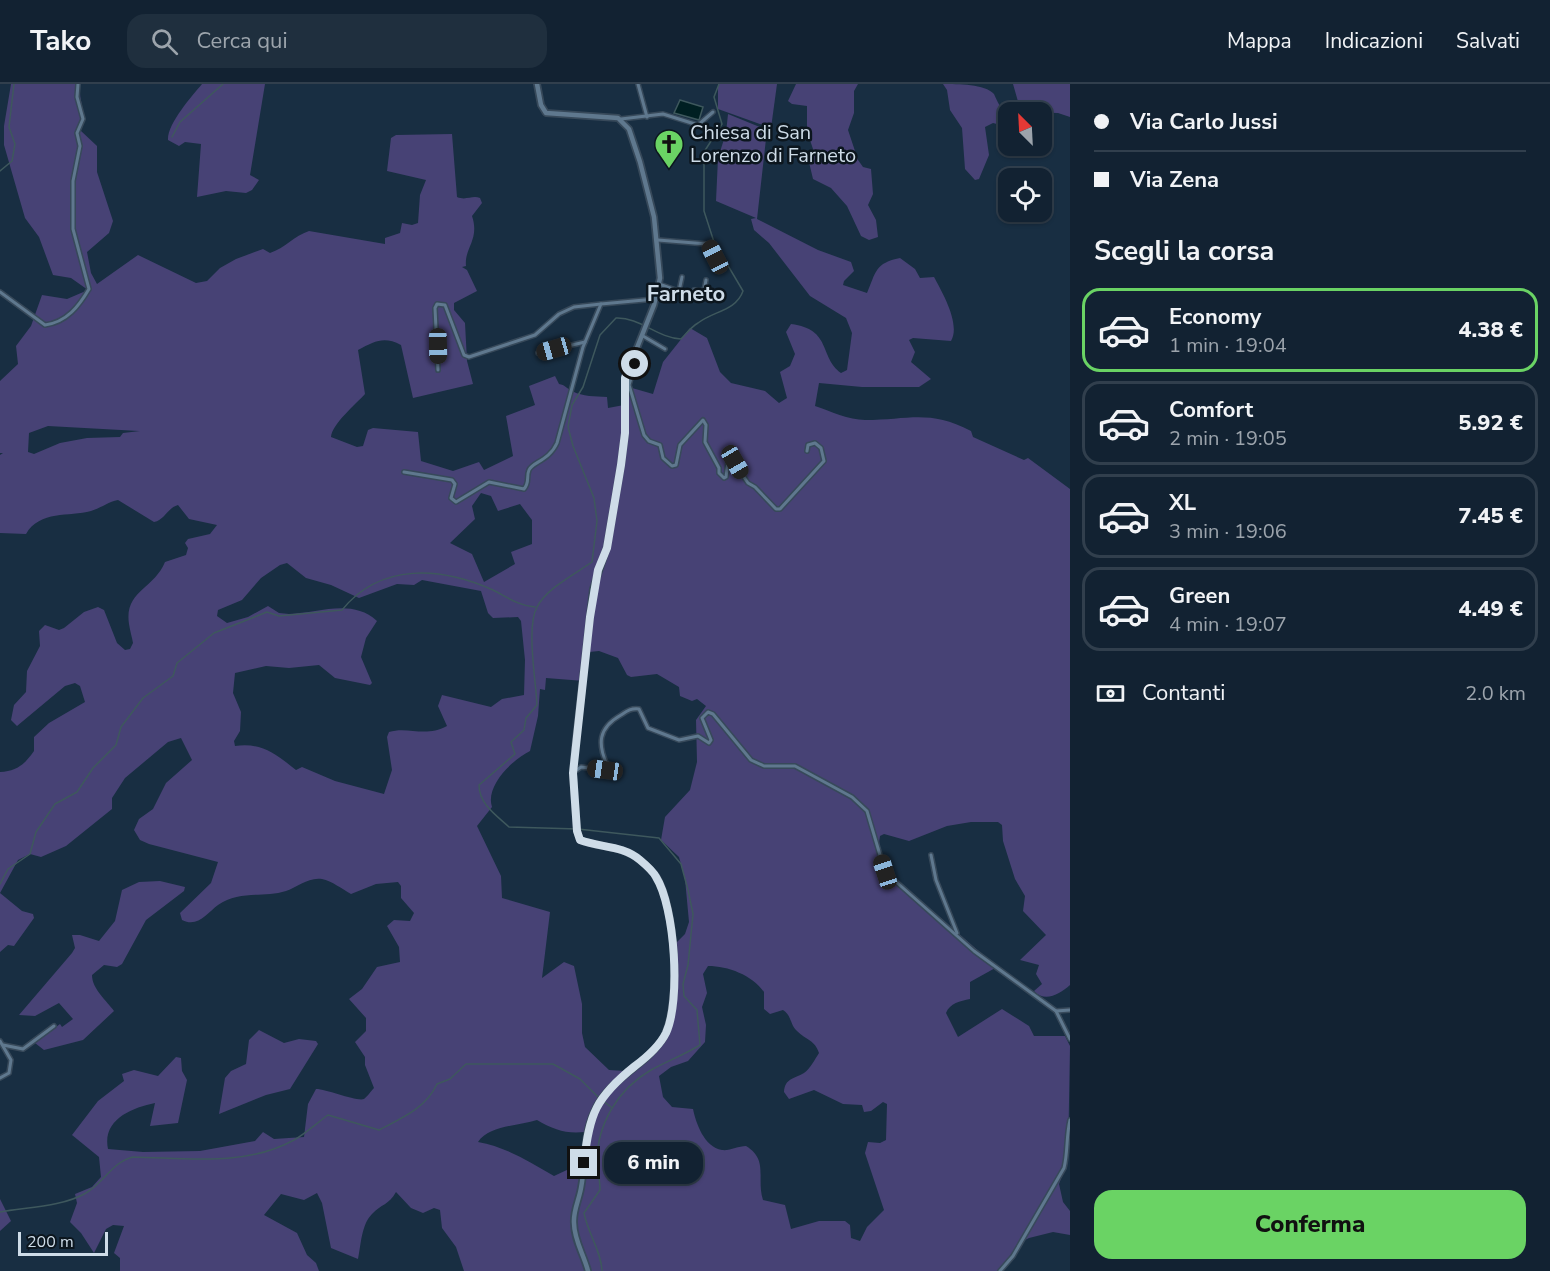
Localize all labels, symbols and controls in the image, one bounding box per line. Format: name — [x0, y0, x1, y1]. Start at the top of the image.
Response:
search box — [127, 14, 547, 68]
text: Tako — [30, 22, 91, 60]
icon: search — [148, 25, 181, 58]
text: Cerca qui — [196, 26, 288, 56]
text: Mappa — [1227, 27, 1292, 55]
text: Indicazioni — [1325, 27, 1423, 55]
text: Salvati — [1456, 27, 1520, 55]
north arrow — [998, 102, 1052, 156]
map controls — [998, 102, 1052, 222]
text: Via Carlo Jussi — [1130, 107, 1278, 137]
place label: Chiesa di San Lorenzo di Farneto — [690, 119, 856, 169]
church icon: Chiesa di San Lorenzo di Farneto — [653, 128, 685, 170]
text: Via Zena — [1130, 165, 1219, 195]
button: locate — [998, 168, 1052, 222]
text: Scegli la corsa — [1094, 233, 1274, 270]
car — [699, 237, 731, 277]
district label: Farneto — [647, 279, 725, 309]
text: Economy — [1169, 302, 1261, 332]
icon: car — [1097, 303, 1151, 357]
text: 4.38 € — [1458, 315, 1523, 345]
car — [429, 328, 447, 364]
text: 1 min · 19:04 — [1169, 332, 1287, 359]
car — [534, 335, 574, 363]
route start — [621, 350, 648, 377]
text: Comfort — [1169, 395, 1253, 425]
icon: car — [1097, 396, 1151, 450]
text: 5.92 € — [1458, 408, 1523, 438]
text: 2 min · 19:05 — [1169, 425, 1287, 452]
car — [718, 442, 752, 482]
text: XL — [1169, 488, 1196, 518]
icon: car — [1097, 489, 1151, 543]
text: 7.45 € — [1458, 501, 1523, 531]
text: 3 min · 19:06 — [1169, 518, 1287, 545]
text: Green — [1169, 581, 1230, 611]
icon: car — [1097, 582, 1151, 636]
text: 4.49 € — [1458, 594, 1523, 624]
text: 4 min · 19:07 — [1169, 611, 1287, 638]
icon: cash — [1094, 677, 1127, 710]
text: Contanti — [1142, 678, 1225, 708]
text: 2.0 km — [1465, 680, 1526, 707]
car — [586, 759, 624, 781]
car — [871, 852, 899, 892]
callout: 6 min — [605, 1142, 704, 1184]
route end — [570, 1149, 597, 1176]
text: 6 min — [627, 1149, 680, 1176]
button: Conferma — [1094, 1190, 1526, 1259]
scale bar — [18, 1229, 108, 1256]
text: 200 m — [27, 1231, 74, 1253]

